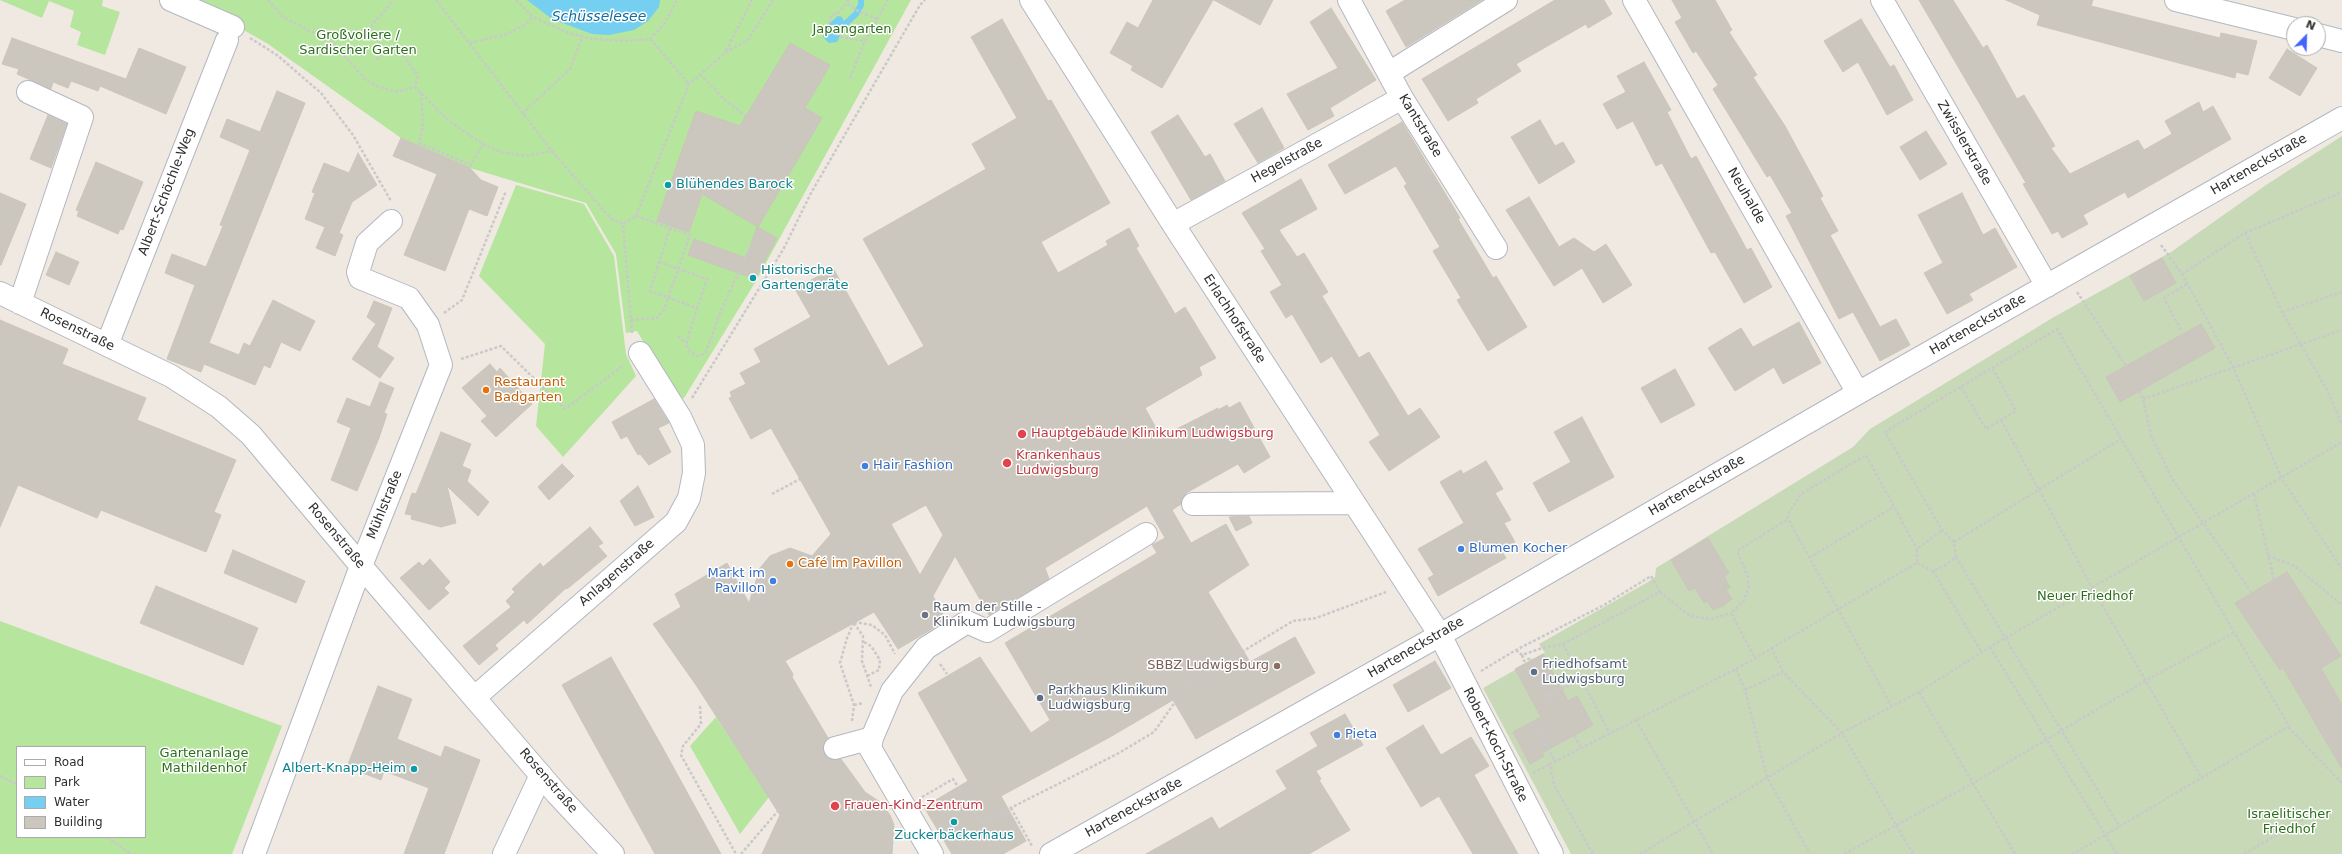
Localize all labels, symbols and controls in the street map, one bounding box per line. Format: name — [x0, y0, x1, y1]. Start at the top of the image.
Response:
water label: Schüsselesee — [552, 9, 646, 25]
north arrow — [2286, 16, 2326, 56]
text: N — [2304, 18, 2317, 33]
park label: Japangarten — [812, 22, 892, 38]
park label: Großvoliere / Sardischer Garten — [299, 28, 417, 59]
street label: Kantstraße — [1395, 92, 1445, 160]
street label: Zwisslerstraße — [1933, 98, 1995, 188]
street label: Albert-Schöchle-Weg — [136, 126, 198, 258]
street label: Harteneckstraße — [2208, 131, 2310, 199]
street label: Hegelstraße — [1249, 135, 1325, 187]
street label: Neuhalde — [1724, 165, 1768, 227]
place label: Blühendes Barock — [676, 177, 793, 193]
marker: Blühendes Barock — [663, 180, 673, 190]
place label: Historische Gartengeräte — [761, 263, 848, 294]
street label: Erlachhofstraße — [1200, 272, 1268, 366]
marker: Historische Gartengeräte — [748, 273, 758, 283]
street label: Harteneckstraße — [1927, 291, 2029, 359]
street label: Rosenstraße — [37, 305, 117, 355]
place label: Restaurant Badgarten — [494, 375, 565, 406]
marker: Restaurant Badgarten — [481, 385, 491, 395]
place label: Hauptgebäude Klinikum Ludwigsburg — [1031, 426, 1274, 442]
marker: Hauptgebäude Klinikum Ludwigsburg — [1016, 428, 1028, 440]
place label: Krankenhaus Ludwigsburg — [1016, 448, 1101, 479]
street label: Harteneckstraße — [1646, 452, 1748, 520]
marker: Krankenhaus Ludwigsburg — [1001, 457, 1013, 469]
place label: Hair Fashion — [873, 458, 953, 474]
marker: Hair Fashion — [860, 461, 870, 471]
street label: Mühlstraße — [364, 468, 406, 542]
street label: Rosenstraße — [304, 500, 368, 572]
street label: Anlagenstraße — [576, 536, 658, 610]
place label: Blumen Kocher — [1469, 541, 1567, 557]
marker: Blumen Kocher — [1456, 544, 1466, 554]
place label: Café im Pavillon — [798, 556, 902, 572]
marker: Café im Pavillon — [785, 559, 795, 569]
place label: Markt im Pavillon — [707, 566, 765, 597]
marker: Markt im Pavillon — [768, 576, 778, 586]
park label: Neuer Friedhof — [2037, 589, 2133, 605]
place label: Raum der Stille - Klinikum Ludwigsburg — [933, 600, 1075, 631]
marker: Raum der Stille - Klinikum Ludwigsburg — [920, 610, 930, 620]
street label: Harteneckstraße — [1365, 614, 1467, 682]
place label: Friedhofsamt Ludwigsburg — [1542, 657, 1627, 688]
place label: SBBZ Ludwigsburg — [1147, 658, 1269, 674]
marker: SBBZ Ludwigsburg — [1272, 661, 1282, 671]
marker: Friedhofsamt Ludwigsburg — [1529, 667, 1539, 677]
place label: Parkhaus Klinikum Ludwigsburg — [1048, 683, 1167, 714]
street label: Robert-Koch-Straße — [1459, 685, 1531, 805]
marker: Parkhaus Klinikum Ludwigsburg — [1035, 693, 1045, 703]
place label: Pieta — [1345, 727, 1377, 743]
marker: Pieta — [1332, 730, 1342, 740]
street label: Rosenstraße — [516, 745, 580, 817]
legend — [16, 746, 146, 838]
park label: Gartenanlage Mathildenhof — [160, 746, 248, 777]
text: Road — [54, 755, 84, 769]
place label: Albert-Knapp-Heim — [282, 761, 406, 777]
marker: Albert-Knapp-Heim — [409, 764, 419, 774]
text: Park — [54, 775, 80, 789]
street label: Harteneckstraße — [1083, 775, 1185, 841]
text: Water — [54, 795, 89, 809]
place label: Frauen-Kind-Zentrum — [844, 798, 983, 814]
marker: Frauen-Kind-Zentrum — [829, 800, 841, 812]
park label: Israelitischer Friedhof — [2247, 807, 2331, 838]
text: Building — [54, 815, 103, 829]
marker: Zuckerbäckerhaus — [949, 817, 959, 827]
place label: Zuckerbäckerhaus — [894, 828, 1014, 844]

